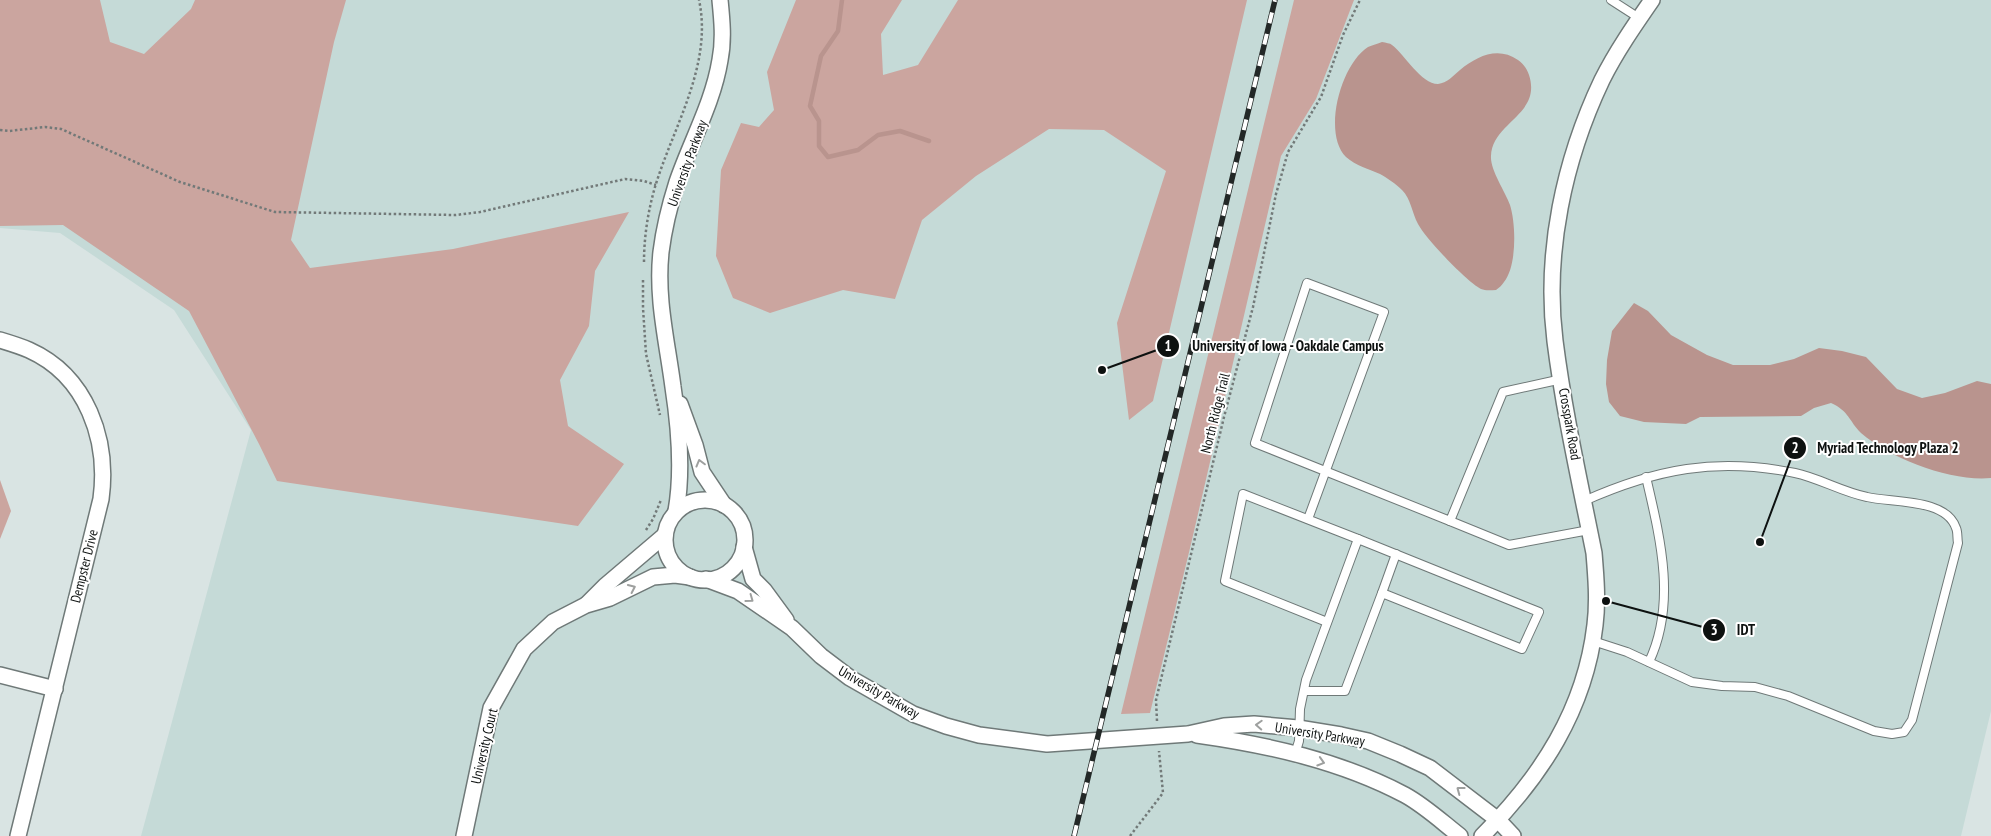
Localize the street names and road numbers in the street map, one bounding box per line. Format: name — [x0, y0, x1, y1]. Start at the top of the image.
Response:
street label: University Parkway — [663, 117, 711, 209]
street label: North Ridge Trail — [1196, 370, 1234, 455]
street label: Crosspark Road — [1555, 386, 1585, 462]
street label: Dempster Drive — [66, 527, 102, 604]
street label: University Parkway — [835, 661, 923, 723]
street label: University Court — [467, 706, 501, 786]
street label: University Parkway — [1274, 718, 1367, 750]

